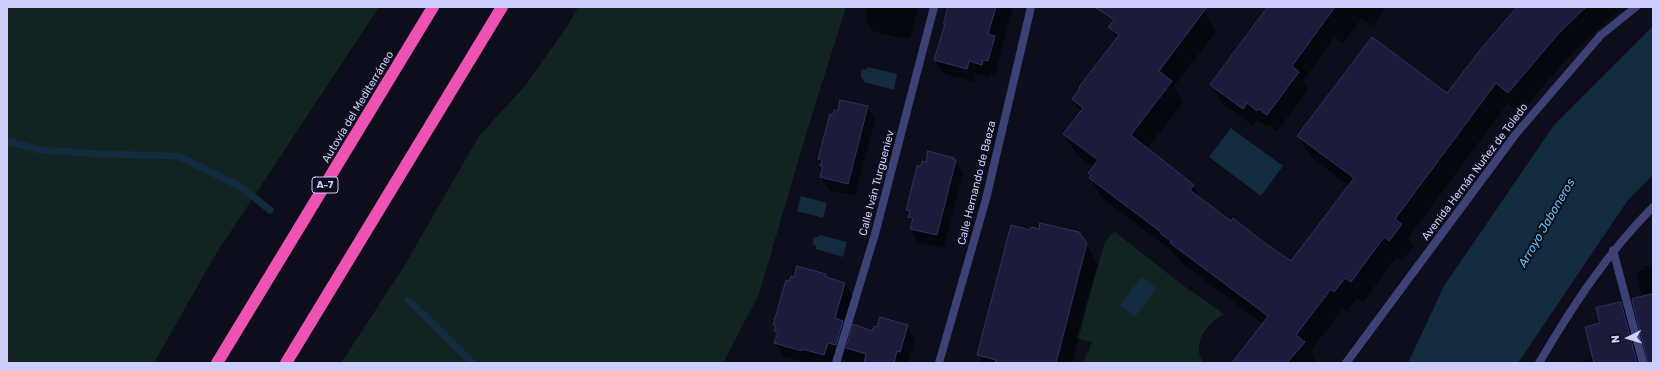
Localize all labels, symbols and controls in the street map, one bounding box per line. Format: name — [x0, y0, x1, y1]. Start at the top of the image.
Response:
street label: Autovía del Mediterráneo — [319, 49, 397, 165]
street label: Avenida Hernán Nuñez de Toledo — [1419, 101, 1531, 243]
street label: Calle Hernando de Baeza — [955, 120, 999, 246]
street label: Calle Iván Turgueniev — [857, 129, 897, 237]
water label: Arroyo Jaboneros — [1516, 176, 1578, 270]
road number: A-7 — [312, 177, 338, 193]
north arrow — [1608, 318, 1648, 358]
text: N — [1609, 335, 1622, 344]

